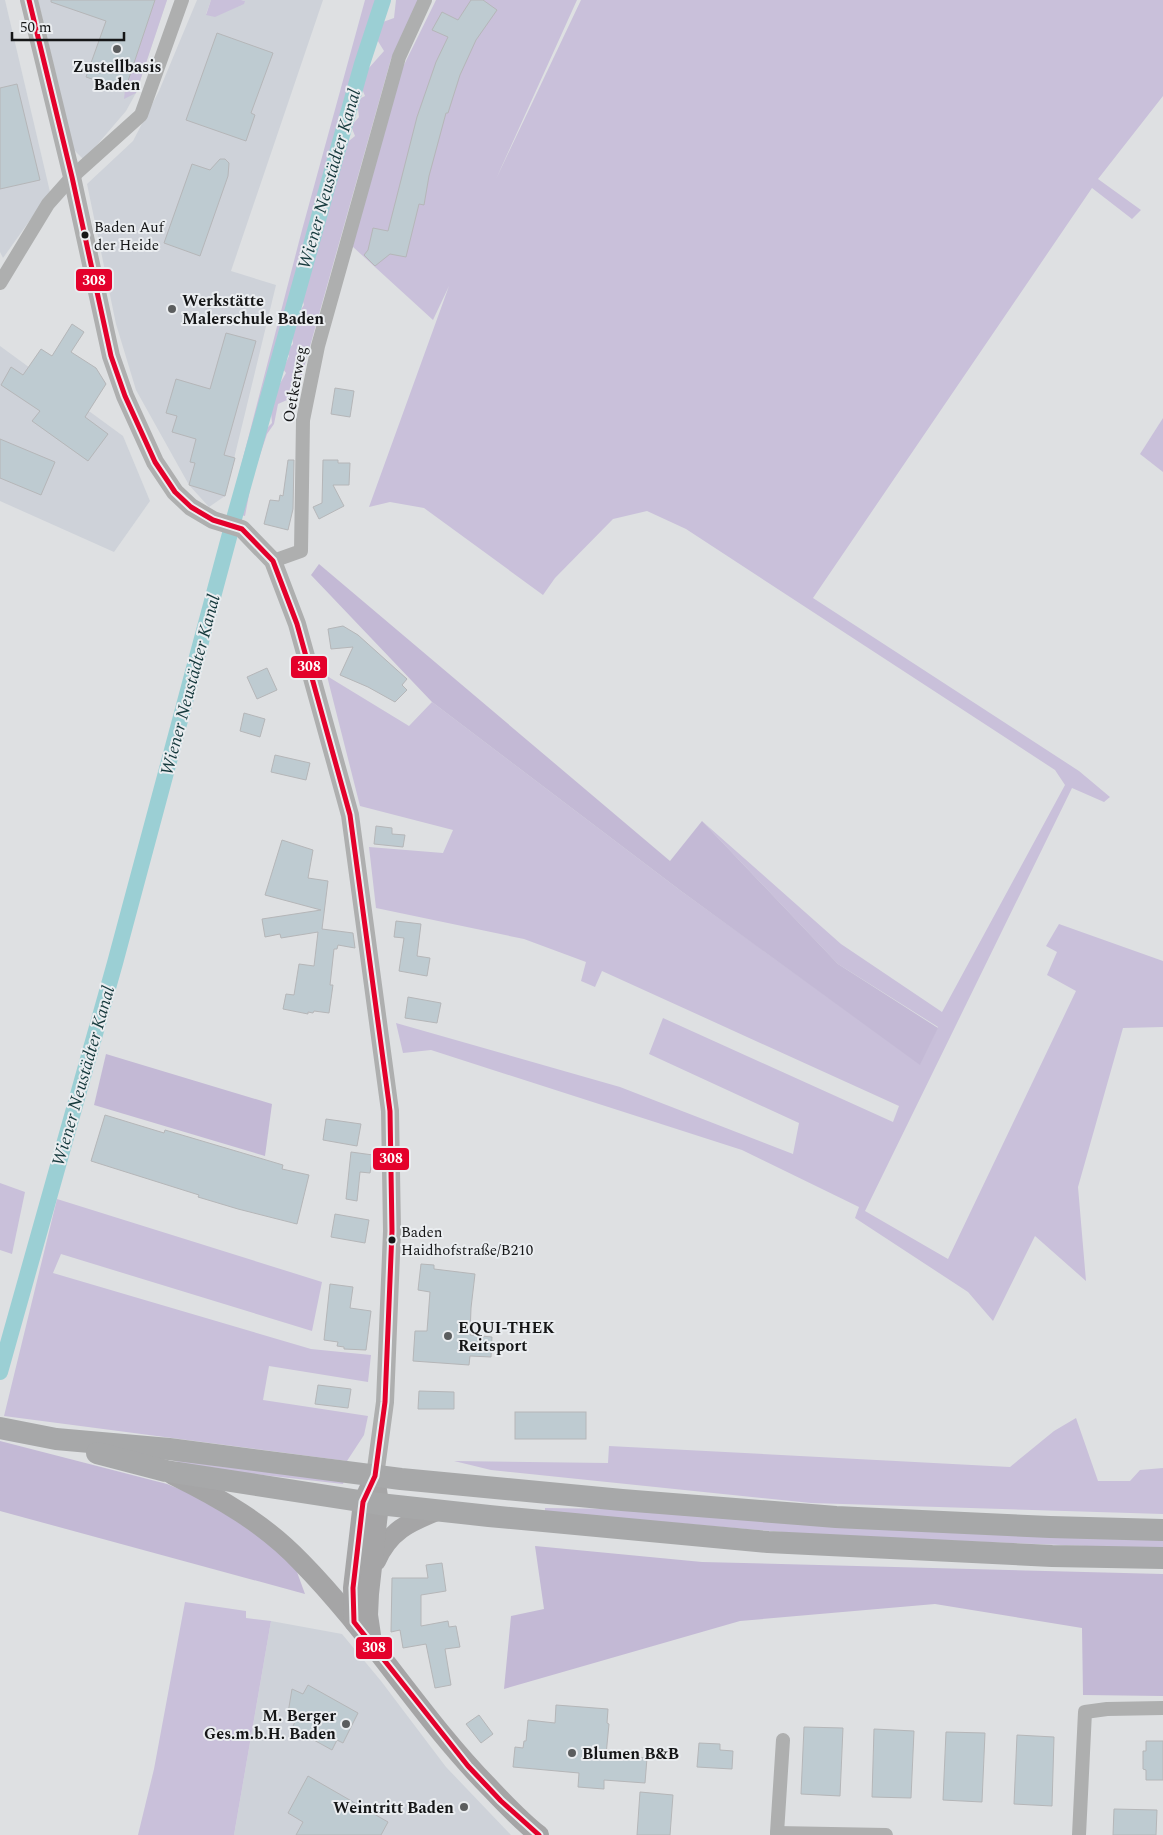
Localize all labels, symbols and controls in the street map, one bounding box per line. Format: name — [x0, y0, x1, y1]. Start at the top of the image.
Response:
scale bar — [12, 10, 125, 42]
text: 50 m — [20, 16, 52, 39]
marker: Zustellbasis Baden — [111, 43, 123, 55]
place label: Zustellbasis Baden — [73, 55, 161, 97]
water label: Wiener Neustädter Kanal — [291, 85, 368, 272]
place label: Baden Auf der Heide — [94, 216, 166, 257]
marker: Baden Auf der Heide — [80, 230, 90, 240]
line badge: 308 — [75, 268, 113, 292]
text: 308 — [82, 270, 106, 291]
place label: Werkstätte Malerschule Baden — [182, 289, 324, 331]
marker: Werkstätte Malerschule Baden — [166, 303, 178, 315]
street label: Oetkerweg — [276, 344, 314, 424]
water label: Wiener Neustädter Kanal — [153, 591, 228, 779]
line badge: 308 — [290, 655, 328, 679]
text: 308 — [297, 656, 321, 677]
water label: Wiener Neustädter Kanal — [45, 982, 122, 1169]
line badge: 308 — [372, 1147, 410, 1171]
text: 308 — [379, 1148, 403, 1169]
place label: Baden Haidhofstraße/B210 — [401, 1221, 533, 1262]
marker: Baden Haidhofstraße/B210 — [387, 1235, 397, 1245]
place label: EQUI-THEK Reitsport — [458, 1316, 555, 1358]
marker: EQUI-THEK Reitsport — [442, 1330, 454, 1342]
line badge: 308 — [355, 1636, 393, 1660]
text: 308 — [362, 1637, 386, 1658]
place label: M. Berger Ges.m.b.H. Baden — [204, 1704, 336, 1746]
marker: M. Berger Ges.m.b.H. Baden — [340, 1718, 352, 1730]
place label: Blumen B&B — [582, 1742, 679, 1766]
marker: Blumen B&B — [566, 1747, 578, 1759]
place label: Weintritt Baden — [333, 1796, 454, 1820]
marker: Weintritt Baden — [458, 1801, 470, 1813]

